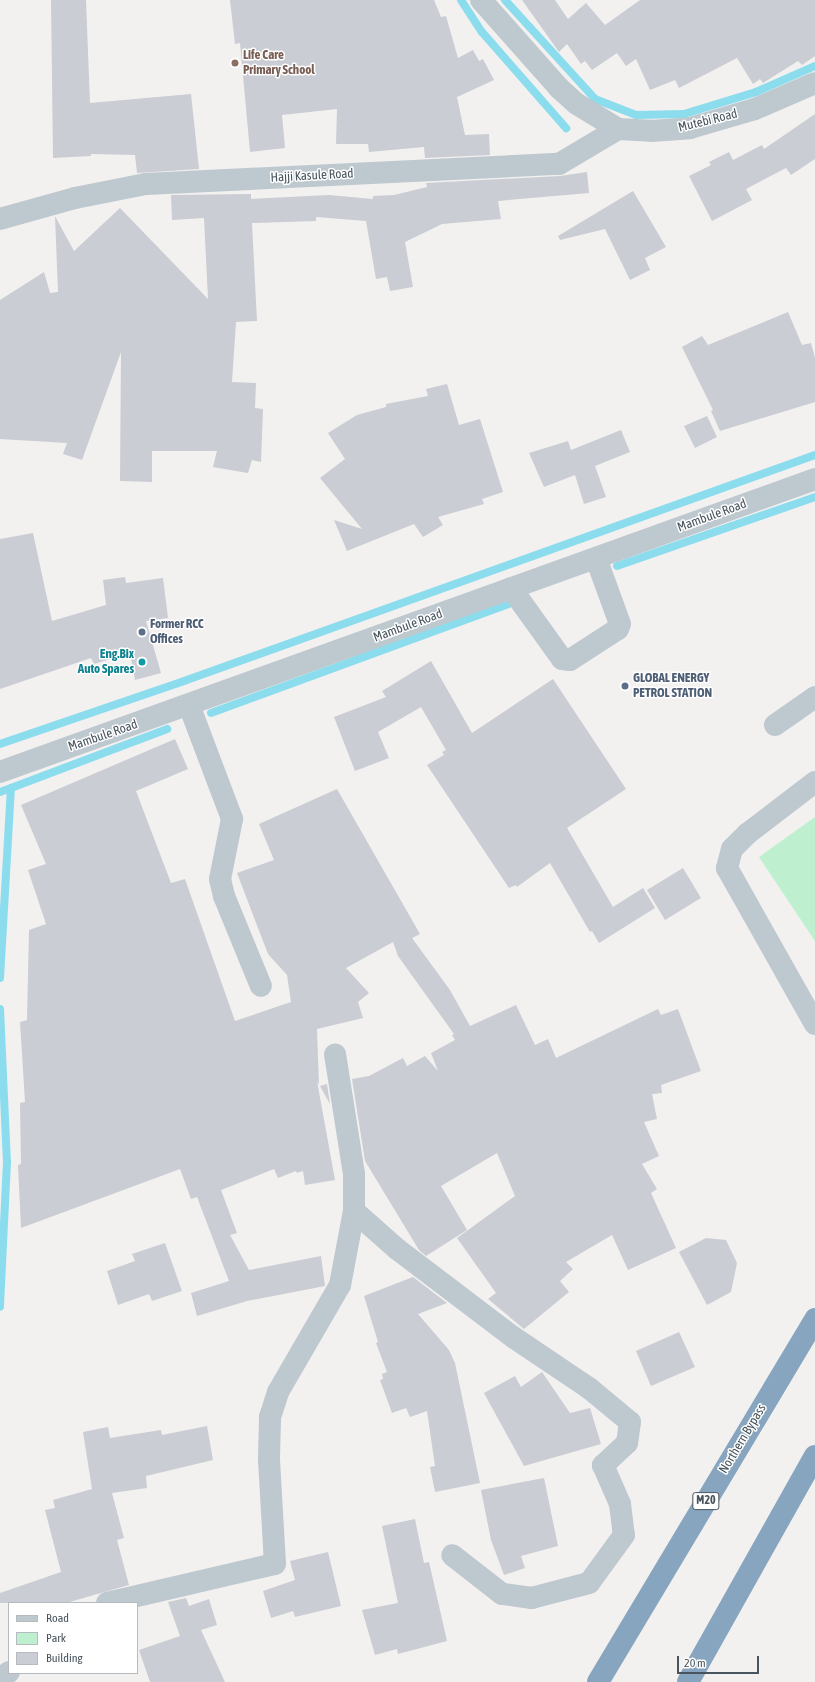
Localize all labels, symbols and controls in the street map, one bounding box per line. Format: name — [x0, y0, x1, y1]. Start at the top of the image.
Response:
place label: Life Care Primary School — [243, 48, 315, 79]
marker: Life Care Primary School — [230, 58, 240, 68]
street label: Mutebi Road — [677, 106, 739, 136]
street label: Hajji Kasule Road — [270, 166, 354, 186]
street label: Mambule Road — [675, 496, 749, 536]
street label: Mambule Road — [371, 606, 445, 646]
place label: Former RCC Offices — [150, 617, 204, 648]
marker: Former RCC Offices — [137, 627, 147, 637]
place label: Eng.Bix Auto Spares — [78, 647, 134, 678]
marker: Eng.Bix Auto Spares — [137, 657, 147, 667]
place label: GLOBAL ENERGY PETROL STATION — [633, 671, 712, 702]
marker: GLOBAL ENERGY PETROL STATION — [620, 681, 630, 691]
street label: Mambule Road — [66, 717, 140, 755]
street label: Northern Bypass — [716, 1401, 770, 1477]
road number: M20 — [692, 1491, 720, 1511]
legend — [8, 1602, 138, 1674]
text: Road — [46, 1611, 69, 1625]
text: Park — [46, 1631, 66, 1645]
scale bar — [679, 1648, 761, 1674]
text: Building — [46, 1651, 83, 1665]
text: 20 m — [684, 1656, 706, 1670]

